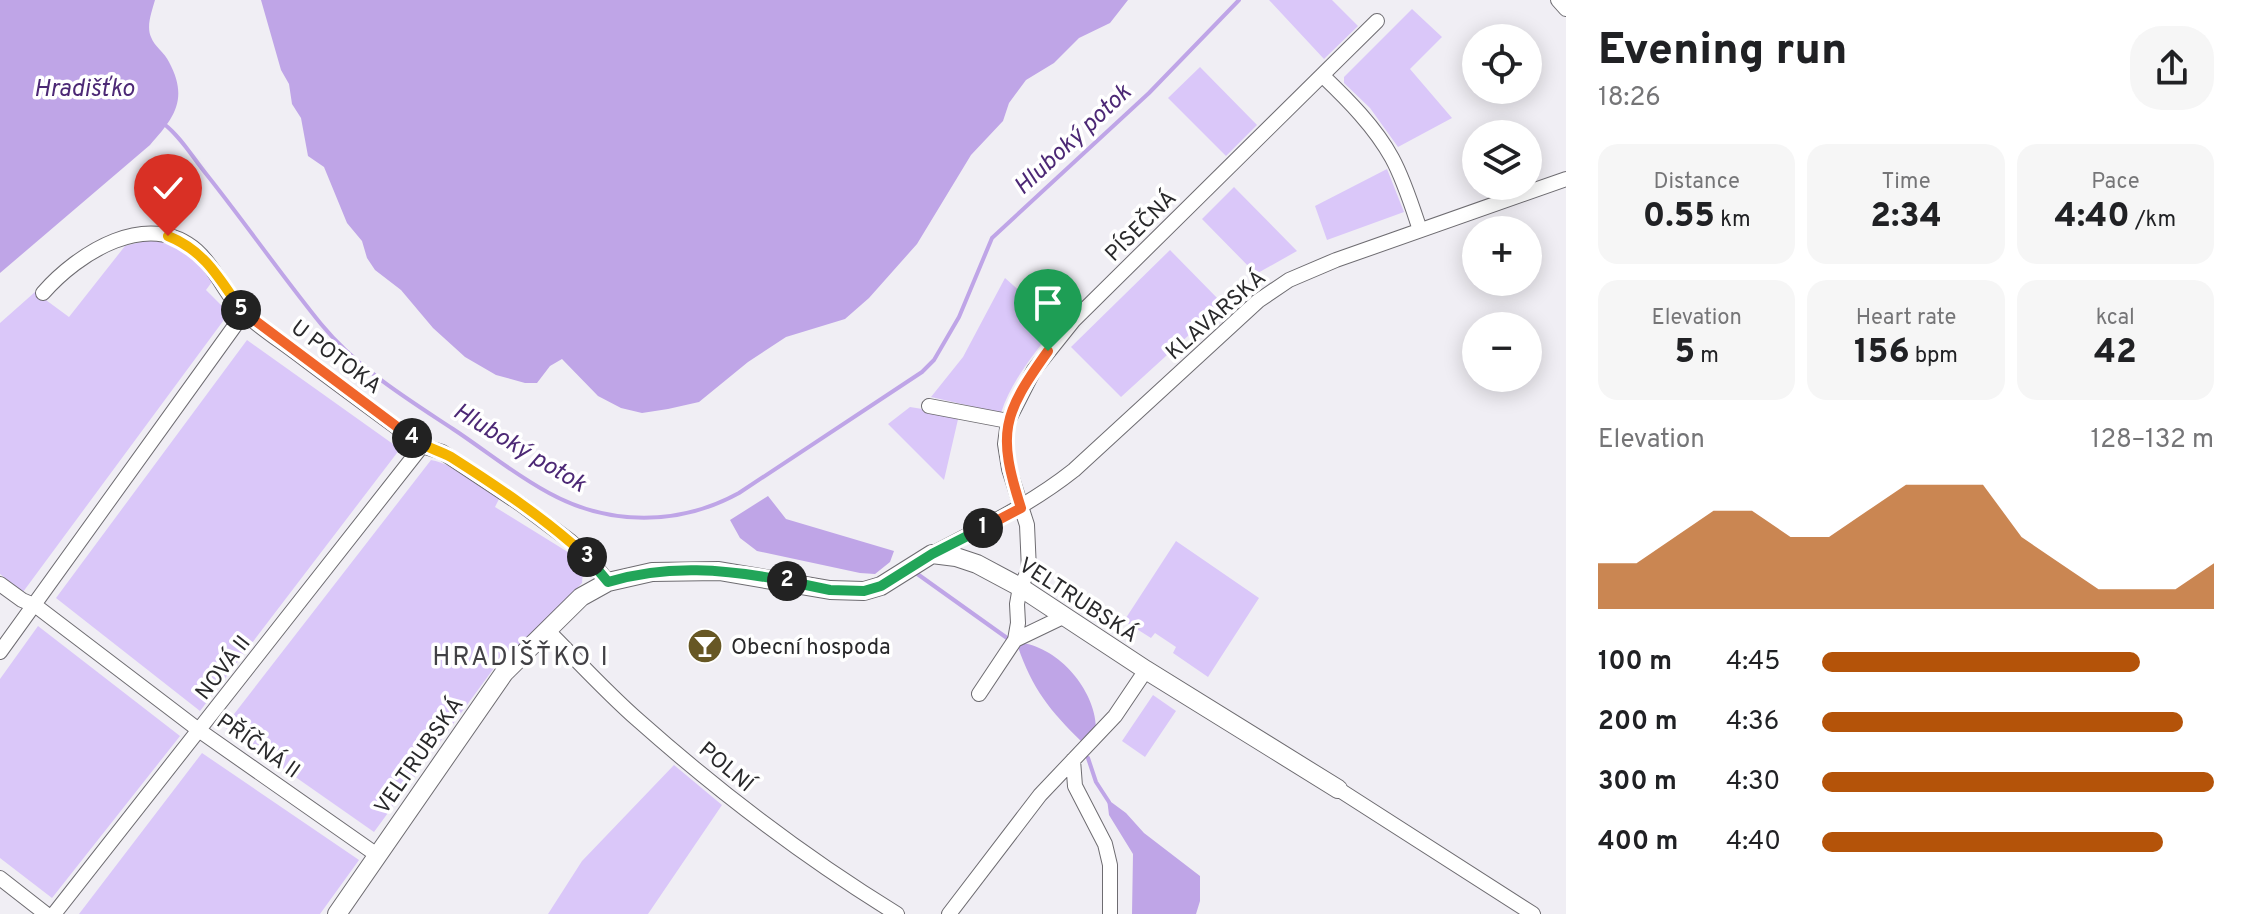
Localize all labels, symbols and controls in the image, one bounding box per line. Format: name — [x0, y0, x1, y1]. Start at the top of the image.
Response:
map controls — [1462, 24, 1542, 392]
button: locate — [1462, 24, 1542, 104]
text: Evening run — [1598, 24, 1847, 80]
button: share — [2130, 26, 2214, 110]
water label: Hradišťko — [34, 75, 134, 105]
water label: Hluboký potok — [1008, 78, 1139, 202]
text: 18:26 — [1598, 82, 1661, 115]
button: layers — [1462, 120, 1542, 200]
pin — [134, 154, 202, 236]
icon: check — [146, 166, 190, 210]
text: Distance — [1653, 169, 1740, 196]
text: Time — [1881, 169, 1931, 196]
text: Pace — [2091, 169, 2139, 196]
street label: PÍSEČNÁ — [1098, 183, 1183, 268]
text: 0.55 — [1643, 196, 1715, 239]
text: 2:34 — [1870, 196, 1942, 239]
text: 4:40 — [2055, 196, 2130, 239]
text: km — [1715, 207, 1751, 234]
text: /km — [2130, 207, 2176, 234]
button: + — [1462, 216, 1542, 296]
street label: KLAVARSKÁ — [1160, 264, 1272, 367]
pin — [1014, 269, 1082, 351]
icon: arrive — [1026, 281, 1070, 325]
pin: 5 — [221, 290, 261, 330]
text: 5 — [234, 296, 248, 323]
text: Elevation — [1651, 305, 1742, 332]
text: Heart rate — [1856, 305, 1956, 332]
text: kcal — [2096, 305, 2135, 332]
button: − — [1462, 312, 1542, 392]
street label: U POTOKA — [285, 315, 386, 401]
text: 5 — [1674, 332, 1695, 375]
text: 156 — [1854, 332, 1910, 375]
text: 42 — [2094, 332, 2137, 375]
text: m — [1695, 343, 1719, 370]
text: bpm — [1910, 343, 1958, 370]
water label: Hluboký potok — [447, 397, 592, 501]
pin: 4 — [392, 418, 432, 458]
text: 4 — [405, 424, 419, 451]
text: Elevation — [1598, 424, 1705, 457]
text: 128–132 m — [2090, 424, 2214, 457]
pin: 1 — [963, 508, 1003, 548]
text: 1 — [979, 514, 987, 541]
pin: 3 — [567, 537, 607, 577]
text: 3 — [580, 543, 594, 570]
street label: VELTRUBSKÁ — [1013, 551, 1143, 650]
pin: 2 — [767, 561, 807, 601]
text: 2 — [780, 567, 794, 594]
bar icon: Obecní hospoda — [686, 627, 724, 665]
street label: NOVÁ II — [189, 630, 258, 706]
place label: Obecní hospoda — [731, 635, 891, 662]
district label: HRADIŠŤKO I — [432, 640, 610, 675]
text: 100 m — [1598, 646, 1672, 679]
text: 4:45 — [1726, 646, 1780, 679]
street label: VELTRUBSKÁ — [368, 692, 470, 820]
street label: PŘÍČNÁ II — [211, 706, 306, 785]
text: 200 m — [1598, 706, 1677, 739]
text: 4:36 — [1726, 706, 1779, 739]
street label: POLNÍ — [692, 736, 761, 800]
text: 300 m — [1598, 766, 1677, 799]
text: 4:30 — [1726, 766, 1780, 799]
text: 400 m — [1598, 826, 1678, 859]
text: 4:40 — [1726, 826, 1781, 859]

